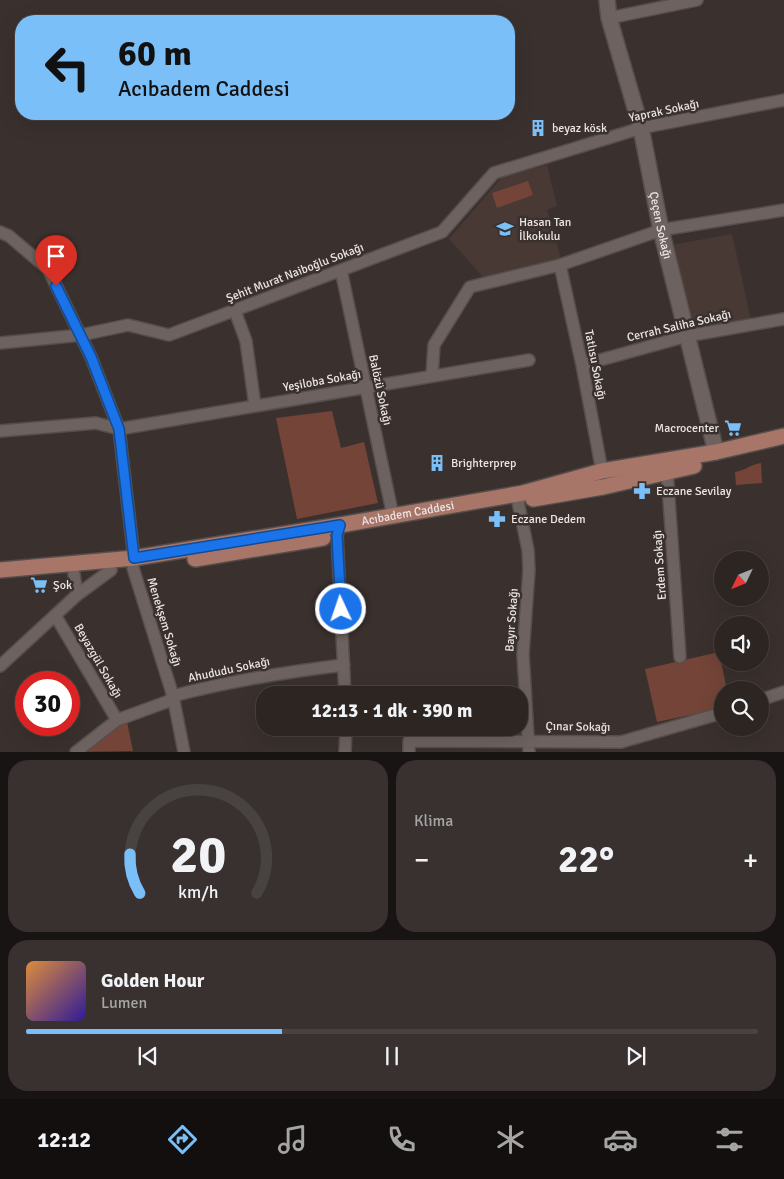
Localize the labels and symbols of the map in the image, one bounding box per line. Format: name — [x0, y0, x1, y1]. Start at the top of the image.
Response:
street label: Yaprak Sokağı — [627, 96, 701, 126]
building icon: beyaz kösk — [528, 118, 548, 138]
place label: beyaz kösk — [552, 121, 607, 136]
street label: Çeçen Sokağı — [646, 190, 675, 261]
place label: Hasan Tan İlkokulu — [519, 215, 571, 244]
school or university icon: Hasan Tan İlkokulu — [495, 219, 515, 239]
pin — [35, 235, 77, 286]
street label: Şehit Murat Naiboğlu Sokağı — [224, 240, 366, 306]
street label: Cerrah Saliha Sokağı — [625, 307, 733, 345]
street label: Tatlısu Sokağı — [581, 329, 609, 401]
street label: Balözü Sokağı — [365, 353, 395, 427]
street label: Yeşiloba Sokağı — [282, 367, 362, 395]
supermarket icon: Macrocenter — [723, 418, 743, 438]
place label: Macrocenter — [655, 421, 720, 436]
building icon: Brighterprep — [427, 453, 447, 473]
place label: Brighterprep — [451, 456, 516, 471]
pharmacy icon: Eczane Sevilay — [632, 481, 652, 501]
place label: Eczane Sevilay — [656, 484, 732, 499]
street label: Acıbadem Caddesi — [360, 498, 455, 529]
pharmacy icon: Eczane Dedem — [487, 509, 507, 529]
place label: Eczane Dedem — [511, 512, 586, 527]
street label: Erdem Sokağı — [650, 529, 670, 601]
north arrow — [714, 551, 769, 606]
supermarket icon: Şok — [29, 575, 49, 595]
street label: Menekşem Sokağı — [143, 576, 185, 668]
place label: Şok — [53, 578, 72, 593]
position arrow — [314, 582, 366, 634]
street label: Bayır Sokağı — [502, 588, 522, 652]
street label: Beyazgül Sokağı — [71, 621, 125, 701]
street label: Ahududu Sokağı — [187, 654, 271, 686]
speed limit sign: 30 — [15, 671, 80, 736]
street label: Çınar Sokağı — [546, 719, 610, 735]

